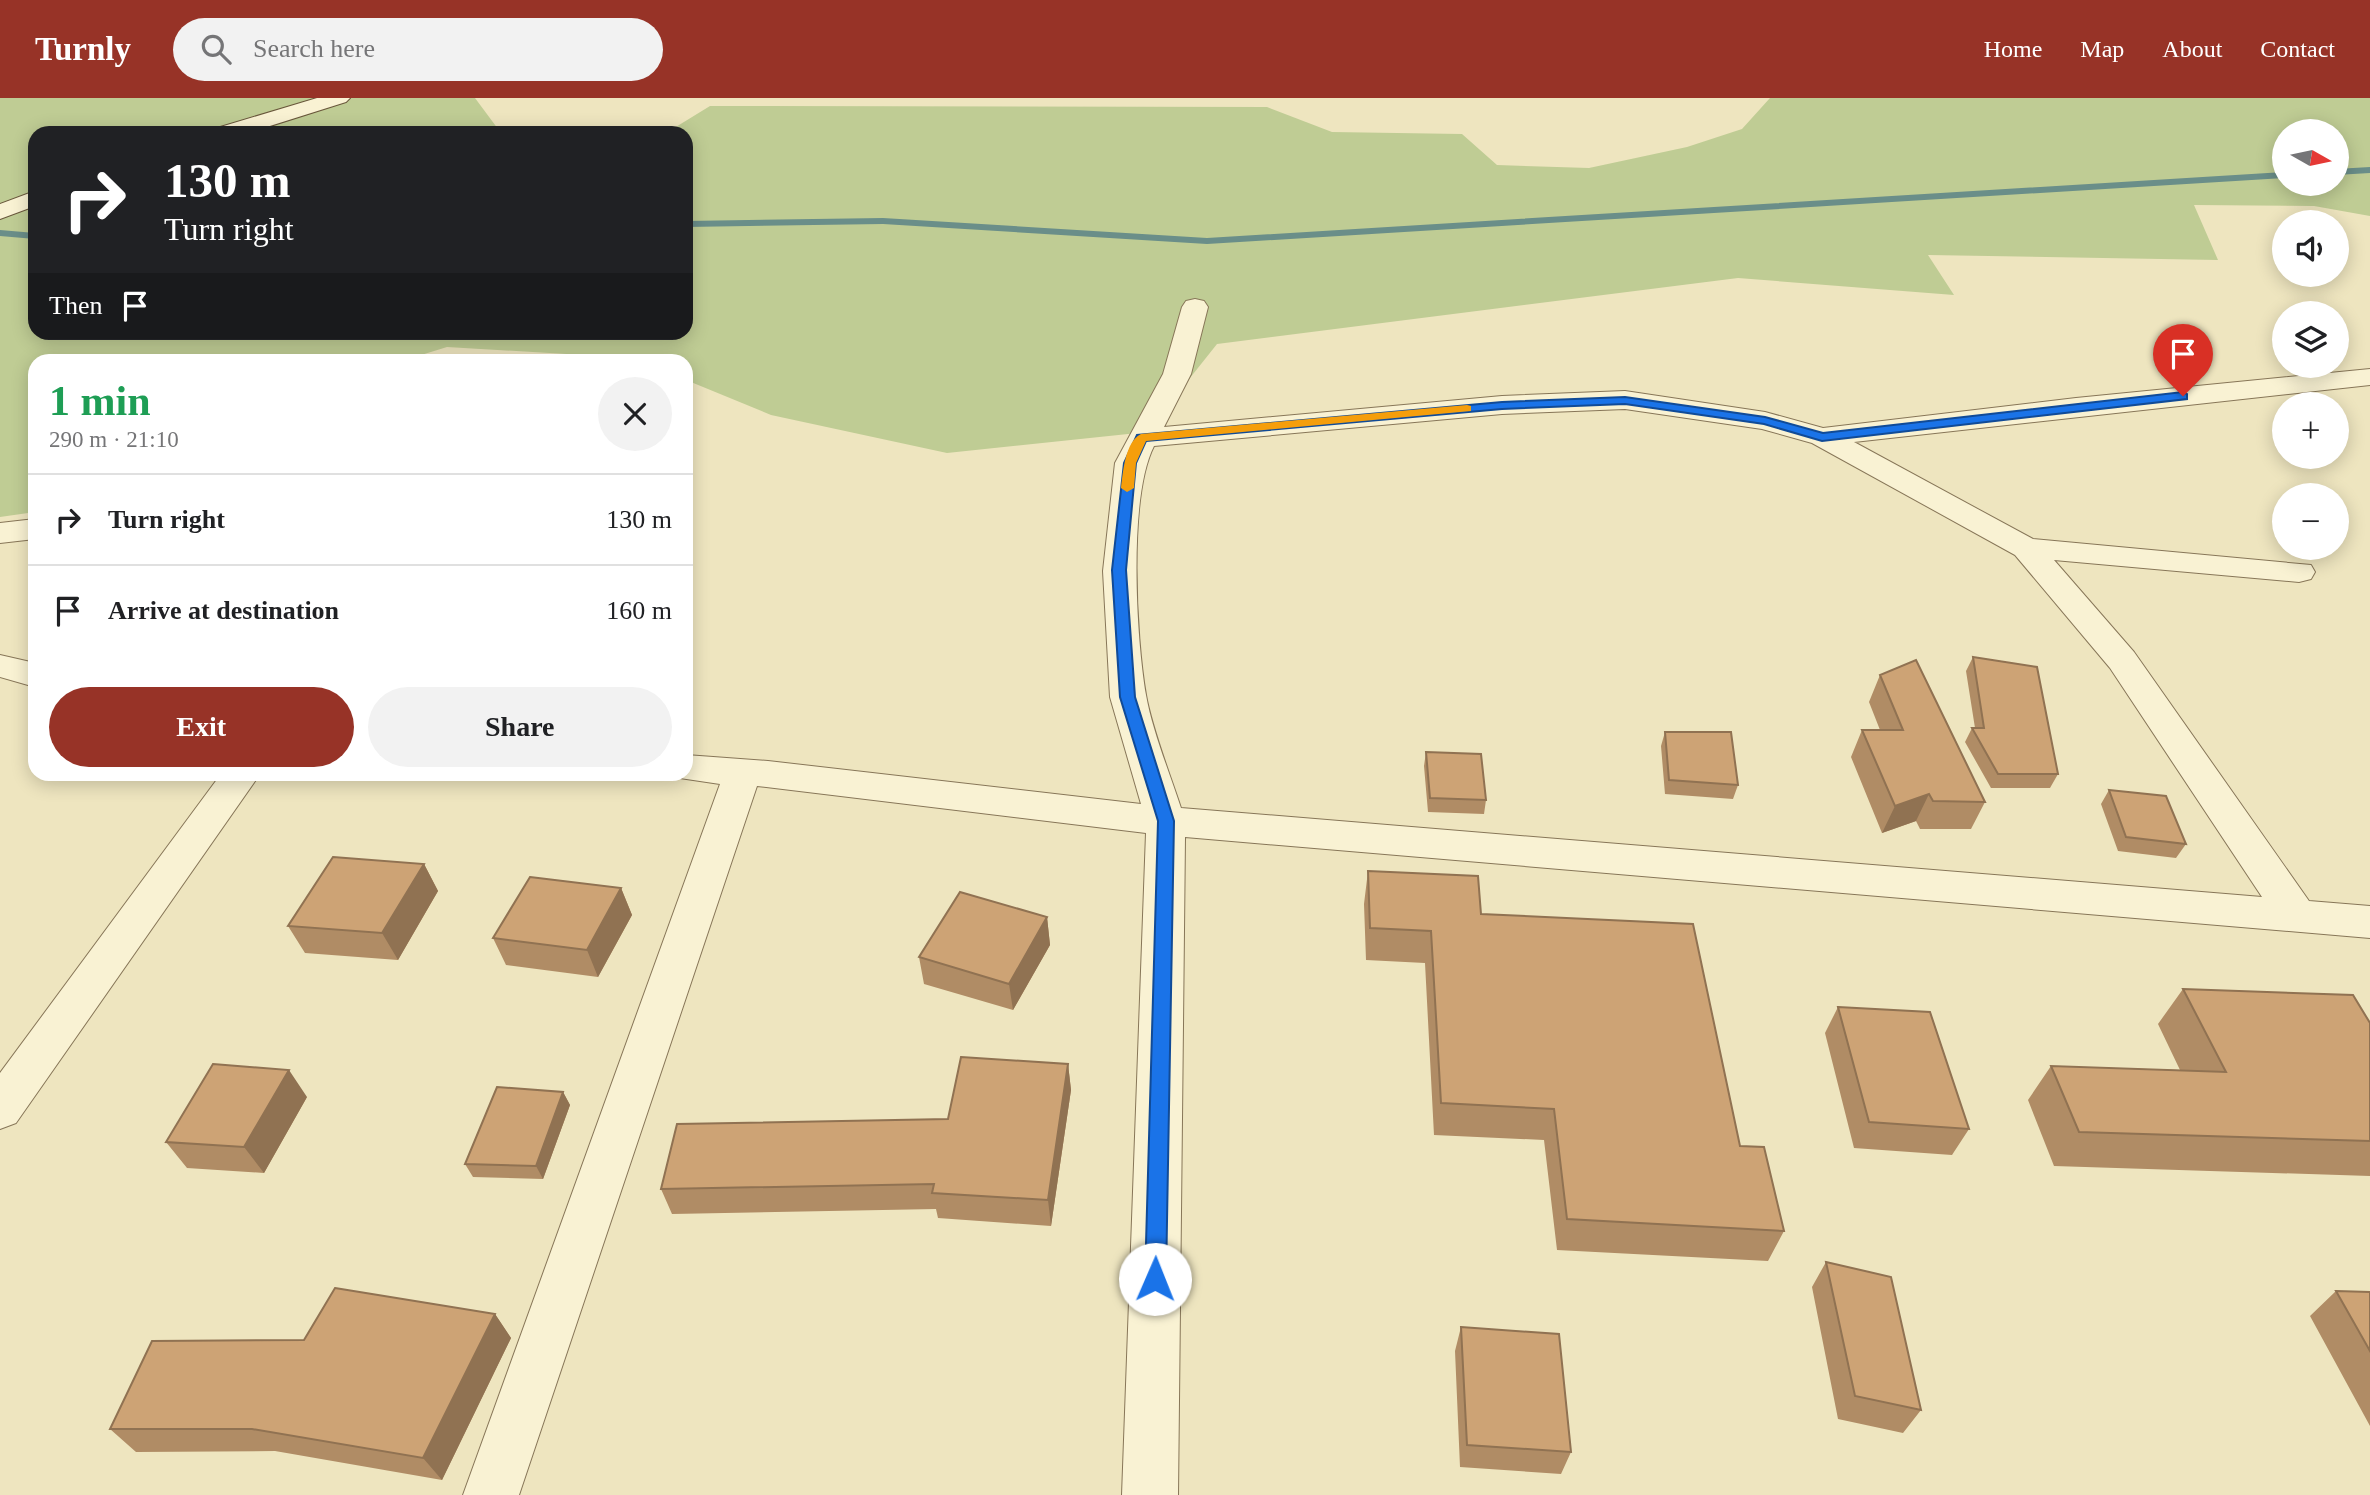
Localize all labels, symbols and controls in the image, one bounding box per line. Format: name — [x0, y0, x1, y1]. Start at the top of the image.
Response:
search box — [173, 18, 663, 81]
icon: search — [197, 30, 235, 68]
text: Turnly — [35, 31, 131, 67]
text: Search here — [253, 34, 375, 63]
text: Home — [1984, 36, 2042, 62]
text: Map — [2080, 36, 2124, 62]
text: About — [2162, 36, 2222, 62]
text: Contact — [2260, 36, 2335, 62]
north arrow — [2272, 119, 2348, 196]
map controls — [2272, 119, 2349, 560]
text: 130 m — [164, 153, 291, 208]
icon: right — [49, 154, 140, 245]
button: sound — [2272, 210, 2349, 287]
text: Turn right — [164, 211, 294, 247]
icon: arrive — [116, 287, 154, 325]
text: Then — [49, 291, 102, 320]
button: layers — [2272, 301, 2349, 378]
pin — [2153, 324, 2213, 396]
icon: arrive — [2164, 335, 2202, 373]
button: close — [598, 377, 672, 451]
text: 1 min — [49, 378, 151, 424]
button: + — [2272, 392, 2349, 469]
text: 290 m · 21:10 — [49, 427, 179, 452]
button: − — [2272, 483, 2349, 560]
icon: right — [49, 501, 87, 539]
text: Turn right — [108, 505, 225, 534]
text: 130 m — [606, 505, 672, 534]
icon: arrive — [49, 592, 87, 630]
text: Arrive at destination — [108, 596, 339, 625]
text: 160 m — [606, 596, 672, 625]
button: Exit — [49, 687, 354, 767]
button: Share — [368, 687, 672, 767]
position arrow — [1118, 1242, 1192, 1316]

